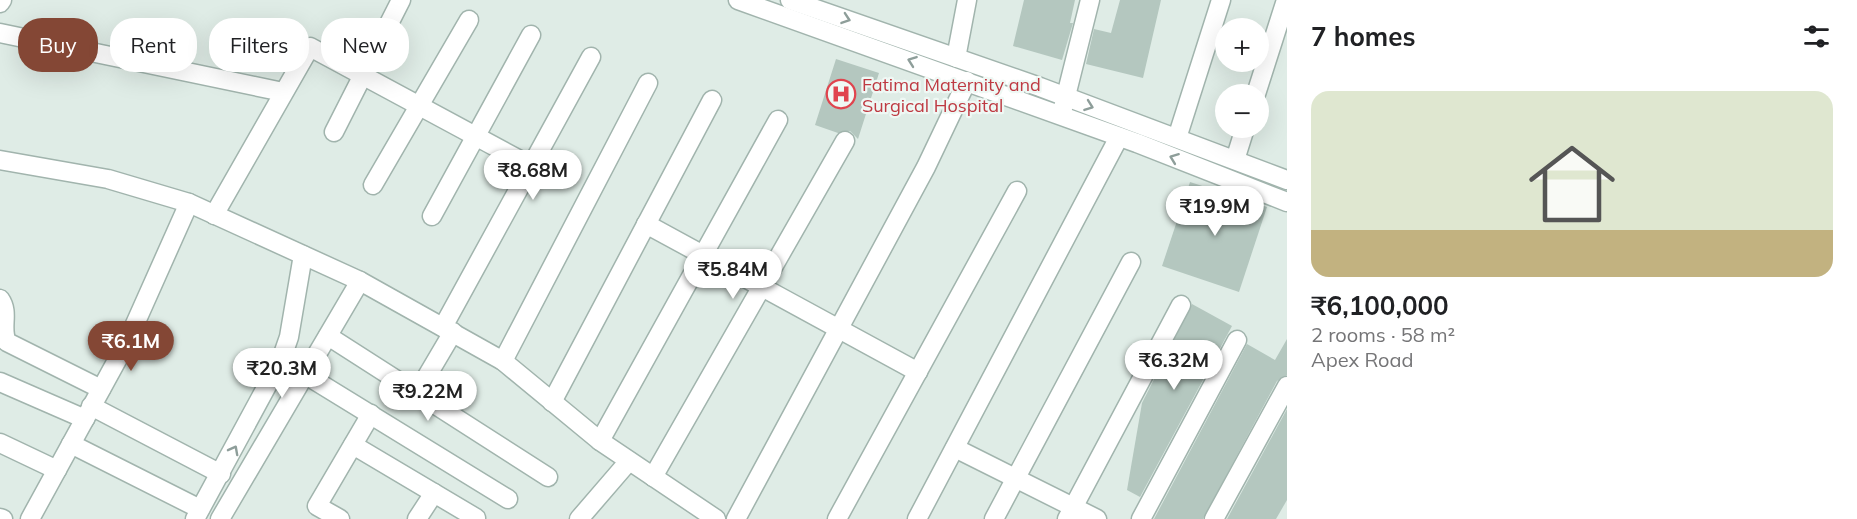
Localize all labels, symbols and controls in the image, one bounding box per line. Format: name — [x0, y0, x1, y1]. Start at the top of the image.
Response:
one-way arrow — [840, 12, 850, 25]
chip: Buy — [18, 18, 98, 72]
chip: Rent — [110, 18, 197, 72]
chip: Filters — [209, 18, 309, 72]
chip: New — [321, 18, 409, 72]
map controls — [1215, 18, 1269, 138]
button: + — [1215, 18, 1269, 72]
text: 7 homes — [1311, 20, 1415, 53]
icon: filters — [1800, 20, 1833, 53]
one-way arrow — [907, 56, 918, 69]
place label: Fatima Maternity and Surgical Hospital — [862, 73, 1041, 117]
hospital icon: Fatima Maternity and Surgical Hospital — [825, 78, 857, 110]
button: − — [1215, 84, 1269, 138]
one-way arrow — [1083, 98, 1093, 111]
icon: home — [1518, 130, 1626, 238]
pin: ₹8.68M — [484, 150, 582, 201]
one-way arrow — [1169, 153, 1180, 165]
text: ₹8.68M — [498, 157, 568, 182]
pin: ₹19.9M — [1166, 186, 1264, 237]
text: ₹19.9M — [1180, 193, 1250, 218]
pin: ₹5.84M — [684, 249, 782, 300]
text: ₹5.84M — [698, 256, 768, 281]
text: ₹6,100,000 — [1311, 289, 1449, 322]
pin: ₹6.1M — [89, 321, 173, 372]
text: 2 rooms · 58 m² — [1311, 322, 1455, 347]
text: ₹6.1M — [102, 328, 160, 353]
pin: ₹6.32M — [1125, 340, 1223, 391]
text: ₹6.32M — [1139, 347, 1209, 372]
text: Apex Road — [1311, 347, 1413, 372]
pin: ₹20.3M — [233, 348, 331, 399]
text: ₹20.3M — [247, 355, 317, 380]
pin: ₹9.22M — [379, 371, 477, 422]
text: ₹9.22M — [393, 378, 463, 403]
one-way arrow — [227, 446, 238, 456]

